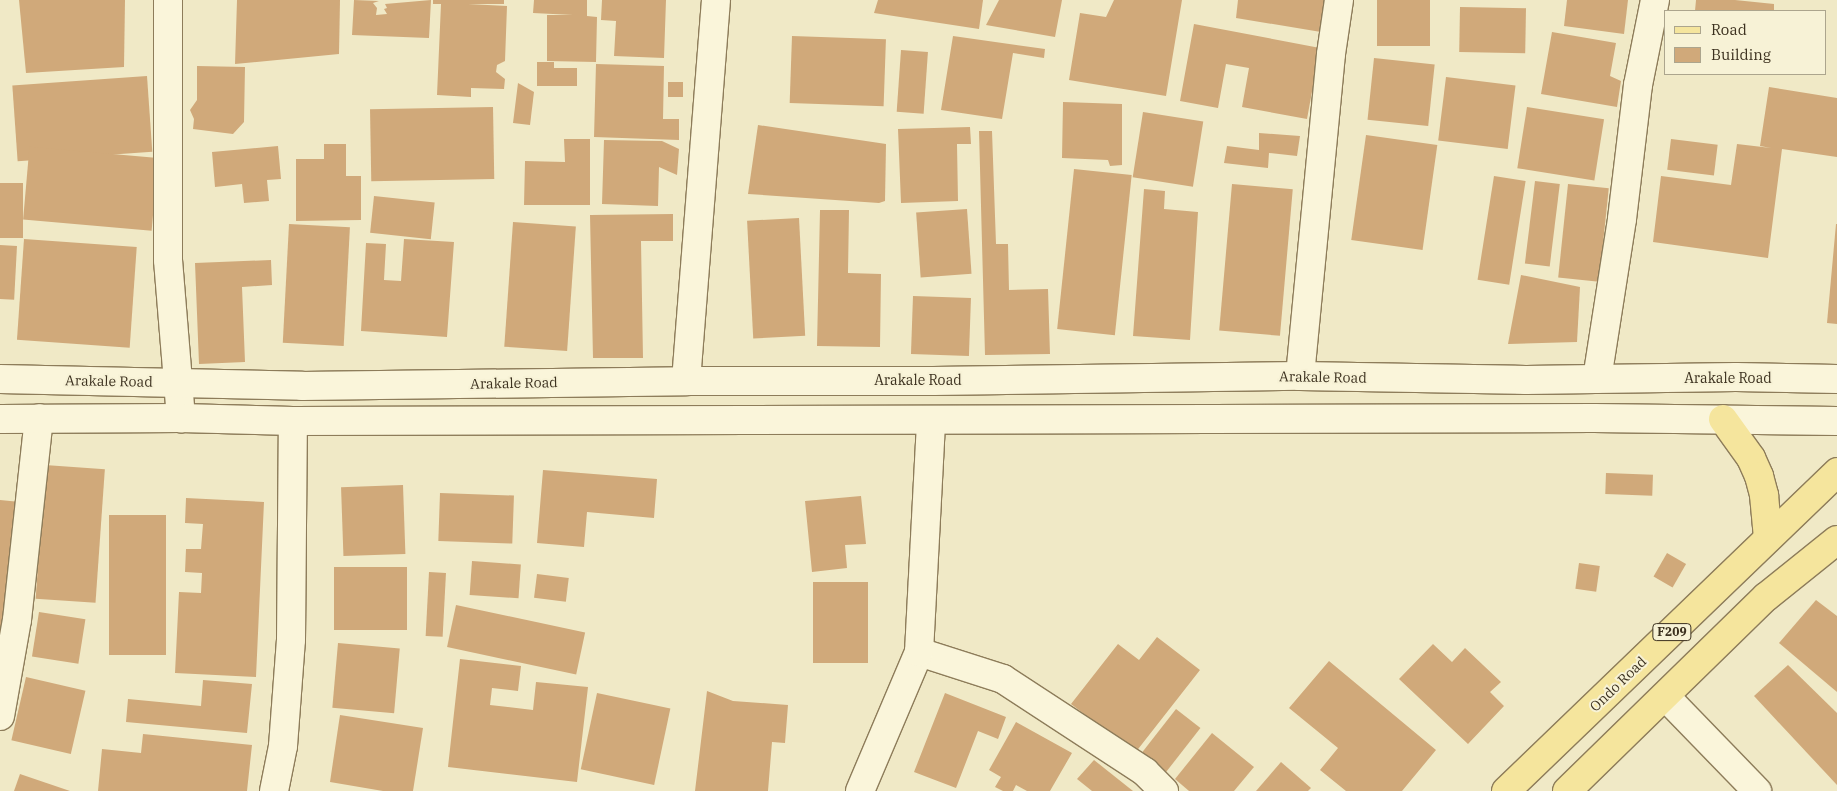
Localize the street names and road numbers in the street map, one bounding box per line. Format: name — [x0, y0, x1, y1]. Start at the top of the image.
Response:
street label: Arakale Road — [1279, 368, 1367, 386]
street label: Arakale Road — [1684, 370, 1772, 386]
street label: Arakale Road — [65, 372, 153, 390]
street label: Arakale Road — [874, 372, 962, 388]
street label: Arakale Road — [470, 374, 558, 392]
road number: F209 — [1652, 622, 1692, 642]
street label: Ondo Road — [1586, 653, 1650, 715]

